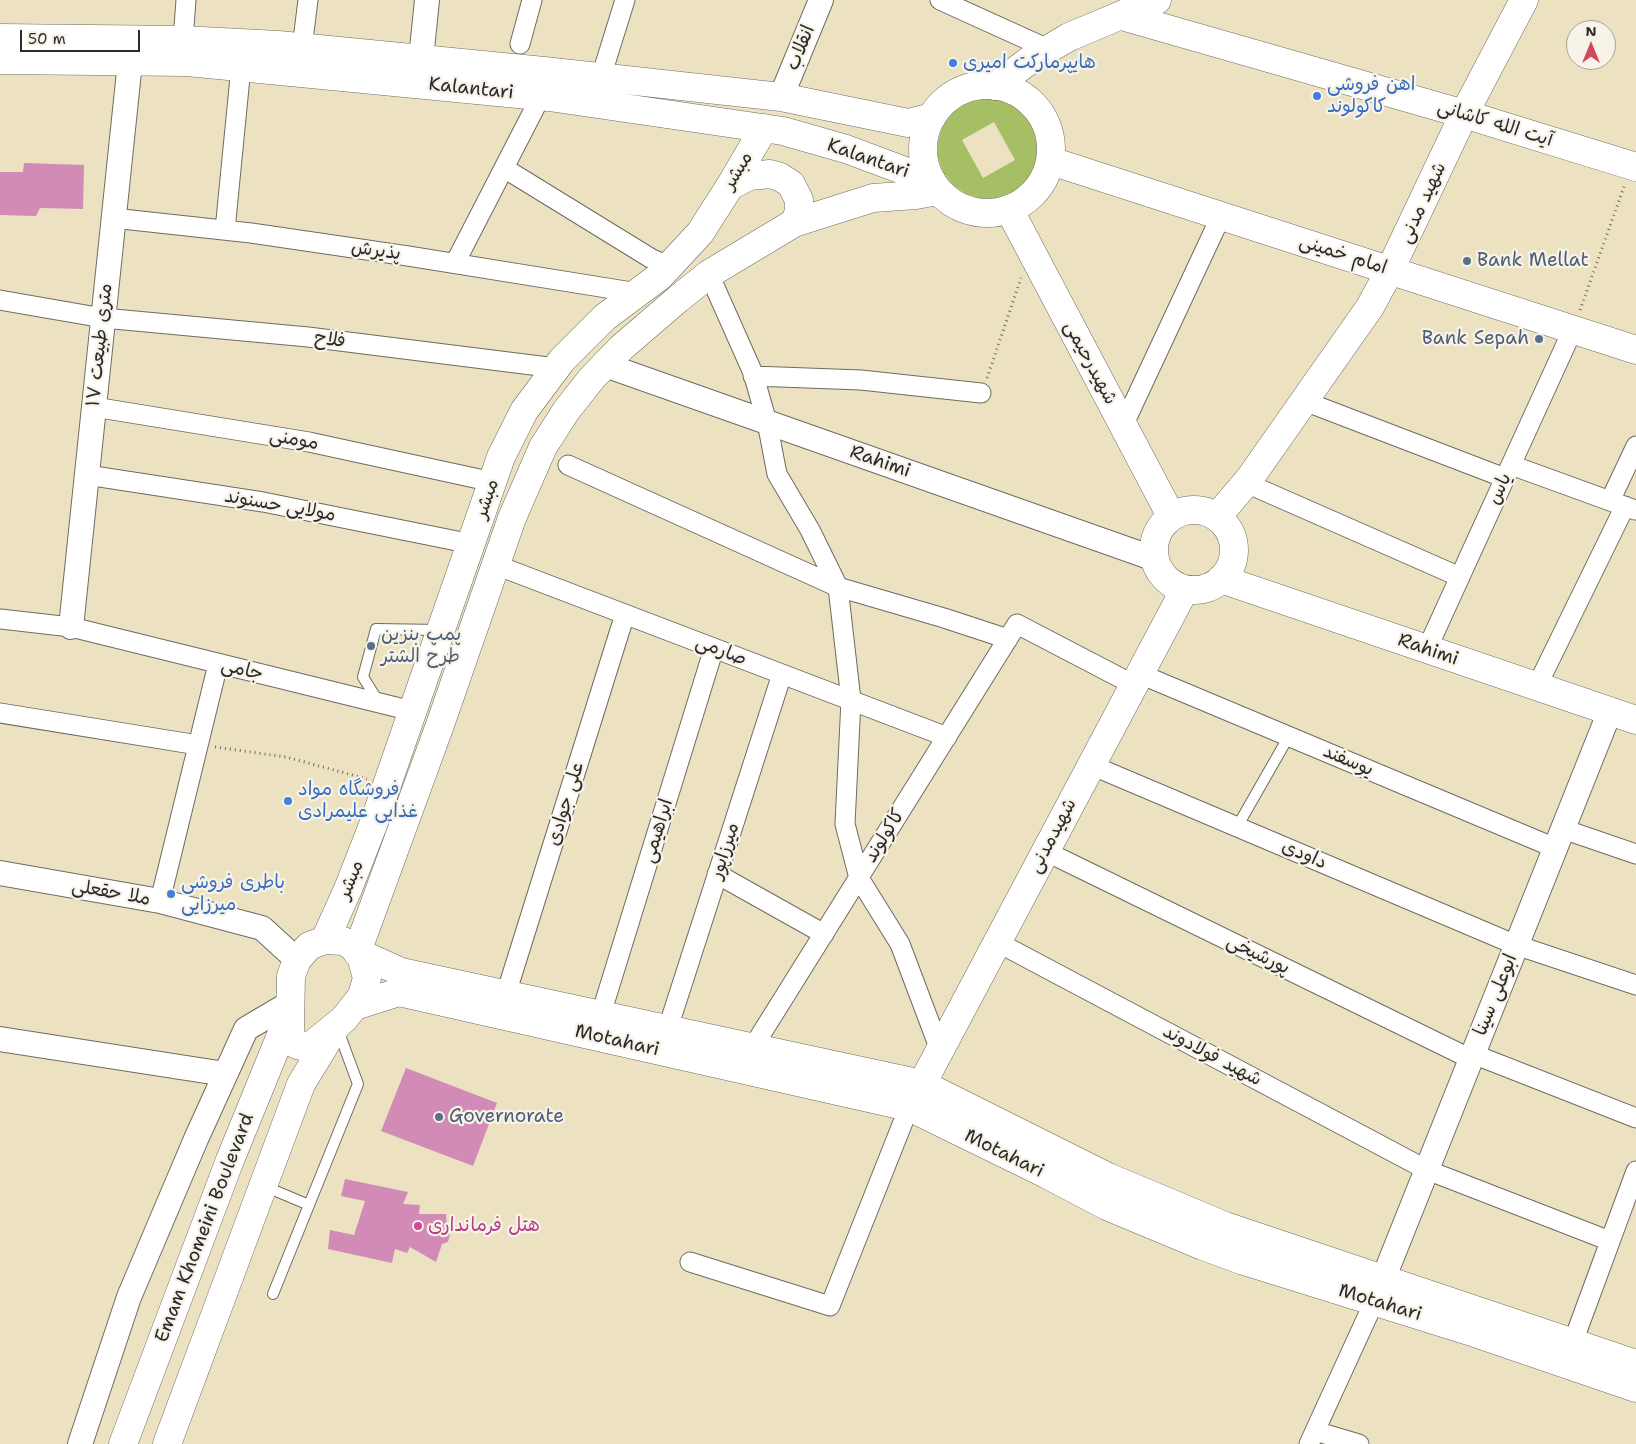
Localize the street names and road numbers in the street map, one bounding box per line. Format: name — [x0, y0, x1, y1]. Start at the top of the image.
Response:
street label: انقلاب — [782, 22, 820, 74]
street label: Kalantari — [427, 73, 515, 105]
street label: آیت الله کاشانی — [1434, 96, 1556, 152]
street label: Kalantari — [824, 134, 912, 184]
street label: مبشر — [718, 148, 758, 194]
street label: شهید مدنی — [1394, 159, 1452, 247]
street label: امام خمینی — [1296, 230, 1390, 280]
street label: پذیرش — [350, 236, 402, 266]
street label: ۱۷ متری طبیعت — [82, 282, 118, 408]
street label: شهیدرحیمی — [1058, 317, 1122, 409]
street label: فلاح — [313, 327, 347, 353]
street label: مومنی — [268, 424, 320, 456]
street label: Rahimi — [847, 441, 913, 483]
street label: یاس — [1483, 470, 1517, 508]
street label: مبشر — [470, 476, 504, 522]
street label: مولایی حسنوند — [223, 485, 337, 527]
street label: Rahimi — [1395, 629, 1461, 671]
street label: صارمی — [692, 631, 750, 671]
street label: جامی — [219, 654, 265, 686]
street label: یوسفند — [1319, 740, 1377, 782]
street label: علی جوادی — [542, 759, 590, 849]
street label: شهیدمدنی — [1024, 795, 1082, 877]
street label: ابراهیمی — [637, 796, 679, 866]
street label: کاکولوند — [860, 805, 910, 867]
street label: میرزاپور — [705, 820, 745, 882]
street label: داودی — [1278, 835, 1330, 875]
street label: مبشر — [333, 857, 369, 903]
street label: ملا حقعلی — [70, 875, 152, 911]
street label: پورشیخی — [1223, 930, 1293, 980]
street label: ابوعلی سینا — [1469, 951, 1523, 1039]
street label: Motahari — [573, 1020, 661, 1062]
street label: شهید فولادوند — [1158, 1020, 1266, 1092]
street label: Emam Khomeini Boulevard — [151, 1110, 259, 1346]
street label: Motahari — [960, 1125, 1048, 1183]
street label: Motahari — [1336, 1280, 1424, 1326]

